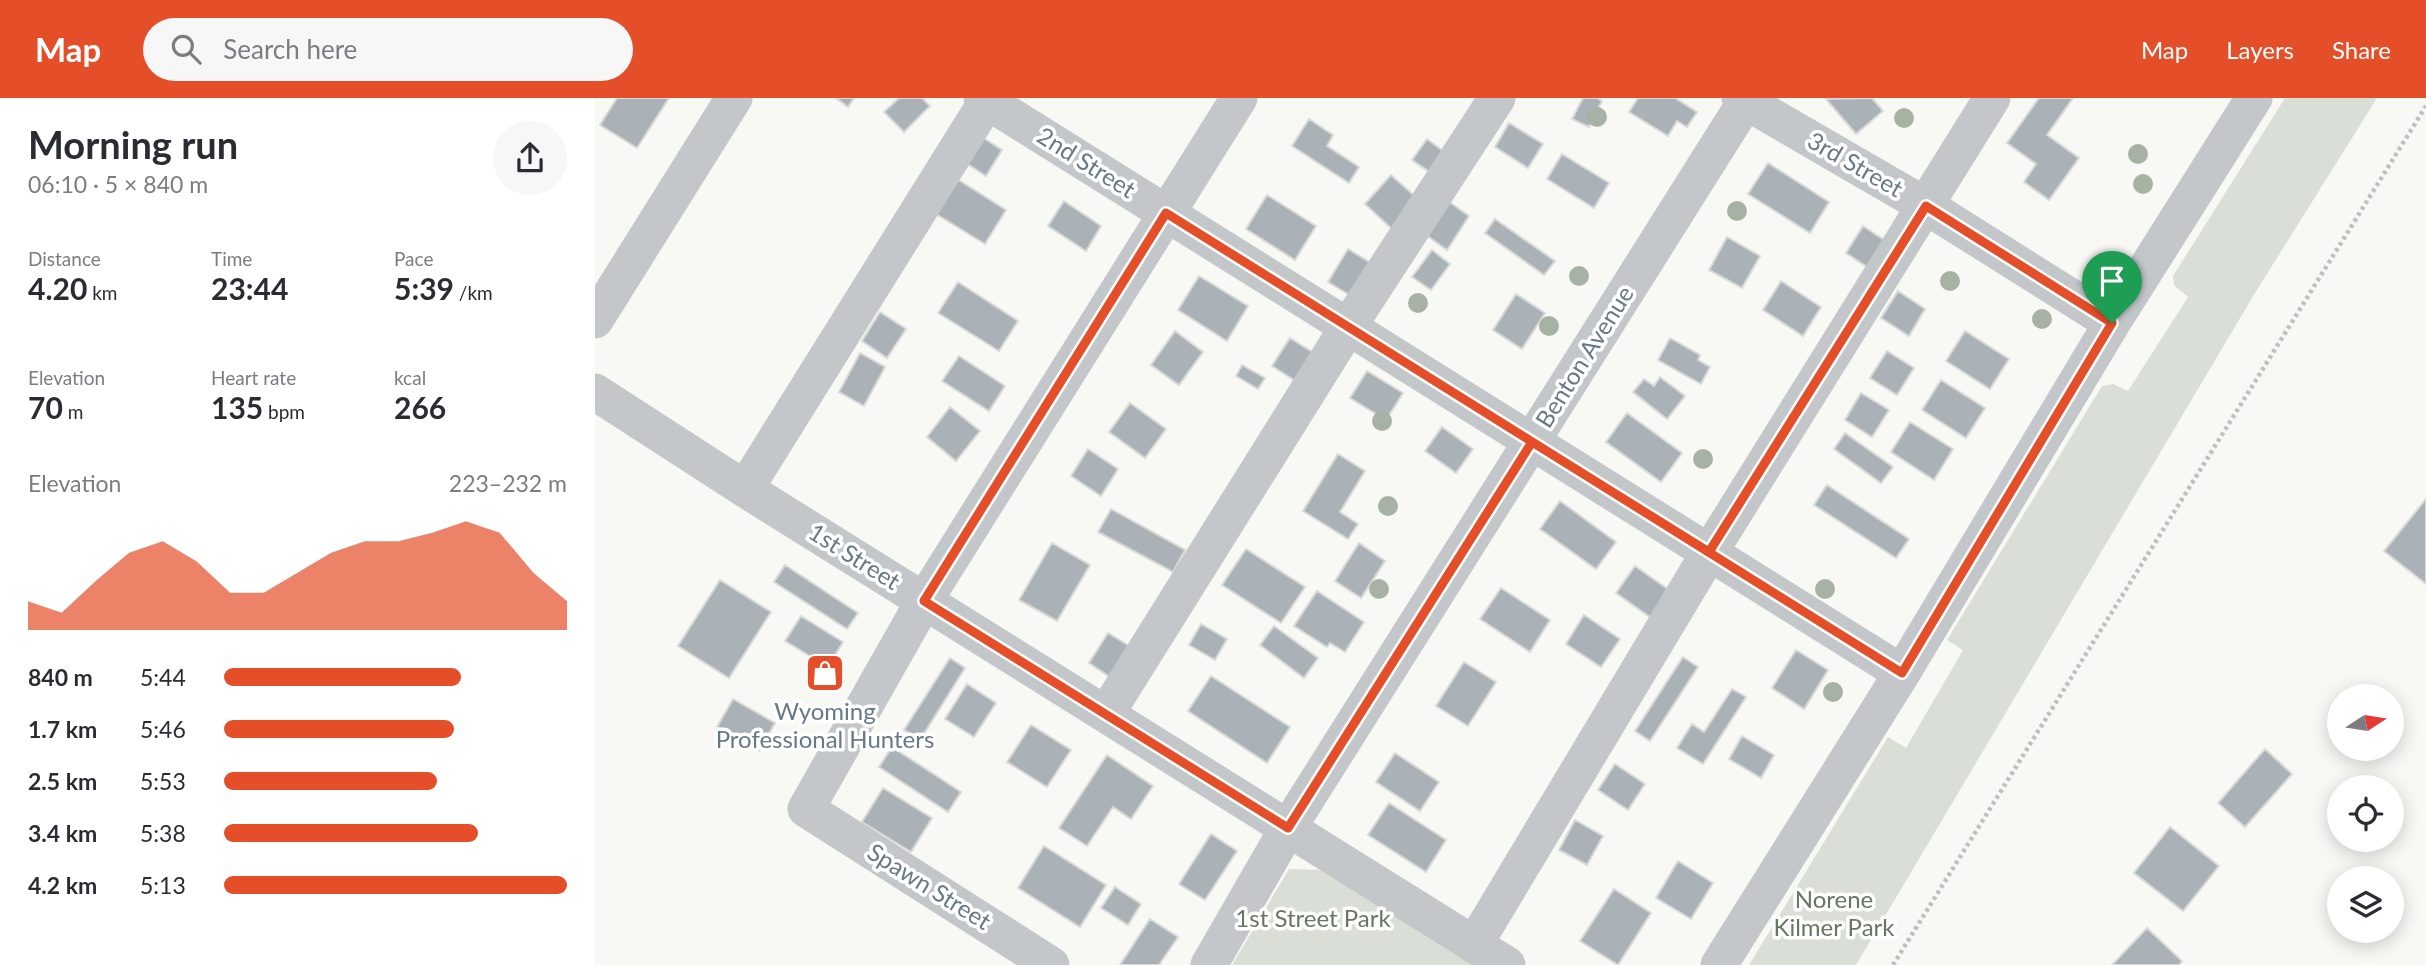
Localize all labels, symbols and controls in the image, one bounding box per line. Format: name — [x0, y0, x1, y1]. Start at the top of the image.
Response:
search box — [143, 18, 633, 81]
text: Map — [35, 29, 101, 69]
icon: search — [167, 30, 205, 68]
text: Search here — [223, 33, 357, 65]
text: Map — [2141, 35, 2188, 64]
text: Layers — [2226, 35, 2294, 64]
text: Share — [2332, 35, 2391, 64]
street label: 2nd Street — [1032, 120, 1141, 203]
text: Morning run — [28, 121, 238, 167]
button: share — [493, 121, 567, 195]
street label: 3rd Street — [1803, 125, 1909, 203]
text: 06:10 · 5 × 840 m — [28, 170, 208, 198]
text: Distance — [28, 247, 101, 270]
text: Time — [211, 247, 252, 270]
text: Pace — [394, 247, 433, 270]
pin — [2082, 251, 2142, 323]
icon: arrive — [2093, 262, 2131, 300]
text: 4.20 — [28, 270, 87, 306]
text: 23:44 — [211, 270, 288, 306]
text: 5:39 — [394, 270, 454, 306]
street label: Benton Avenue — [1529, 280, 1639, 432]
text: km — [87, 281, 117, 304]
text: /km — [454, 281, 493, 304]
text: Elevation — [28, 366, 105, 389]
text: Heart rate — [211, 366, 296, 389]
text: kcal — [394, 366, 426, 389]
text: 70 — [28, 389, 63, 425]
text: 135 — [211, 389, 263, 425]
text: 266 — [394, 389, 446, 425]
text: m — [63, 400, 83, 423]
text: bpm — [263, 400, 305, 423]
text: Elevation — [28, 469, 121, 497]
text: 223–232 m — [449, 469, 567, 497]
street label: 1st Street — [804, 516, 906, 595]
shop icon: Wyoming Professional Hunters — [804, 652, 846, 694]
text: 840 m — [28, 663, 93, 691]
text: 5:44 — [140, 663, 186, 691]
north arrow — [2327, 684, 2405, 761]
map controls — [2327, 684, 2404, 943]
place label: Wyoming Professional Hunters — [716, 696, 934, 753]
text: 1.7 km — [28, 715, 97, 743]
text: 5:46 — [140, 715, 186, 743]
text: 2.5 km — [28, 767, 97, 795]
text: 5:53 — [140, 767, 186, 795]
button: locate — [2327, 775, 2404, 852]
text: 3.4 km — [28, 819, 97, 847]
text: 5:38 — [140, 819, 186, 847]
street label: Spawn Street — [863, 836, 997, 935]
button: layers — [2327, 866, 2404, 943]
text: 4.2 km — [28, 871, 97, 899]
text: 5:13 — [140, 871, 186, 899]
park label: Norene Kilmer Park — [1774, 884, 1895, 941]
park label: 1st Street Park — [1235, 903, 1391, 932]

